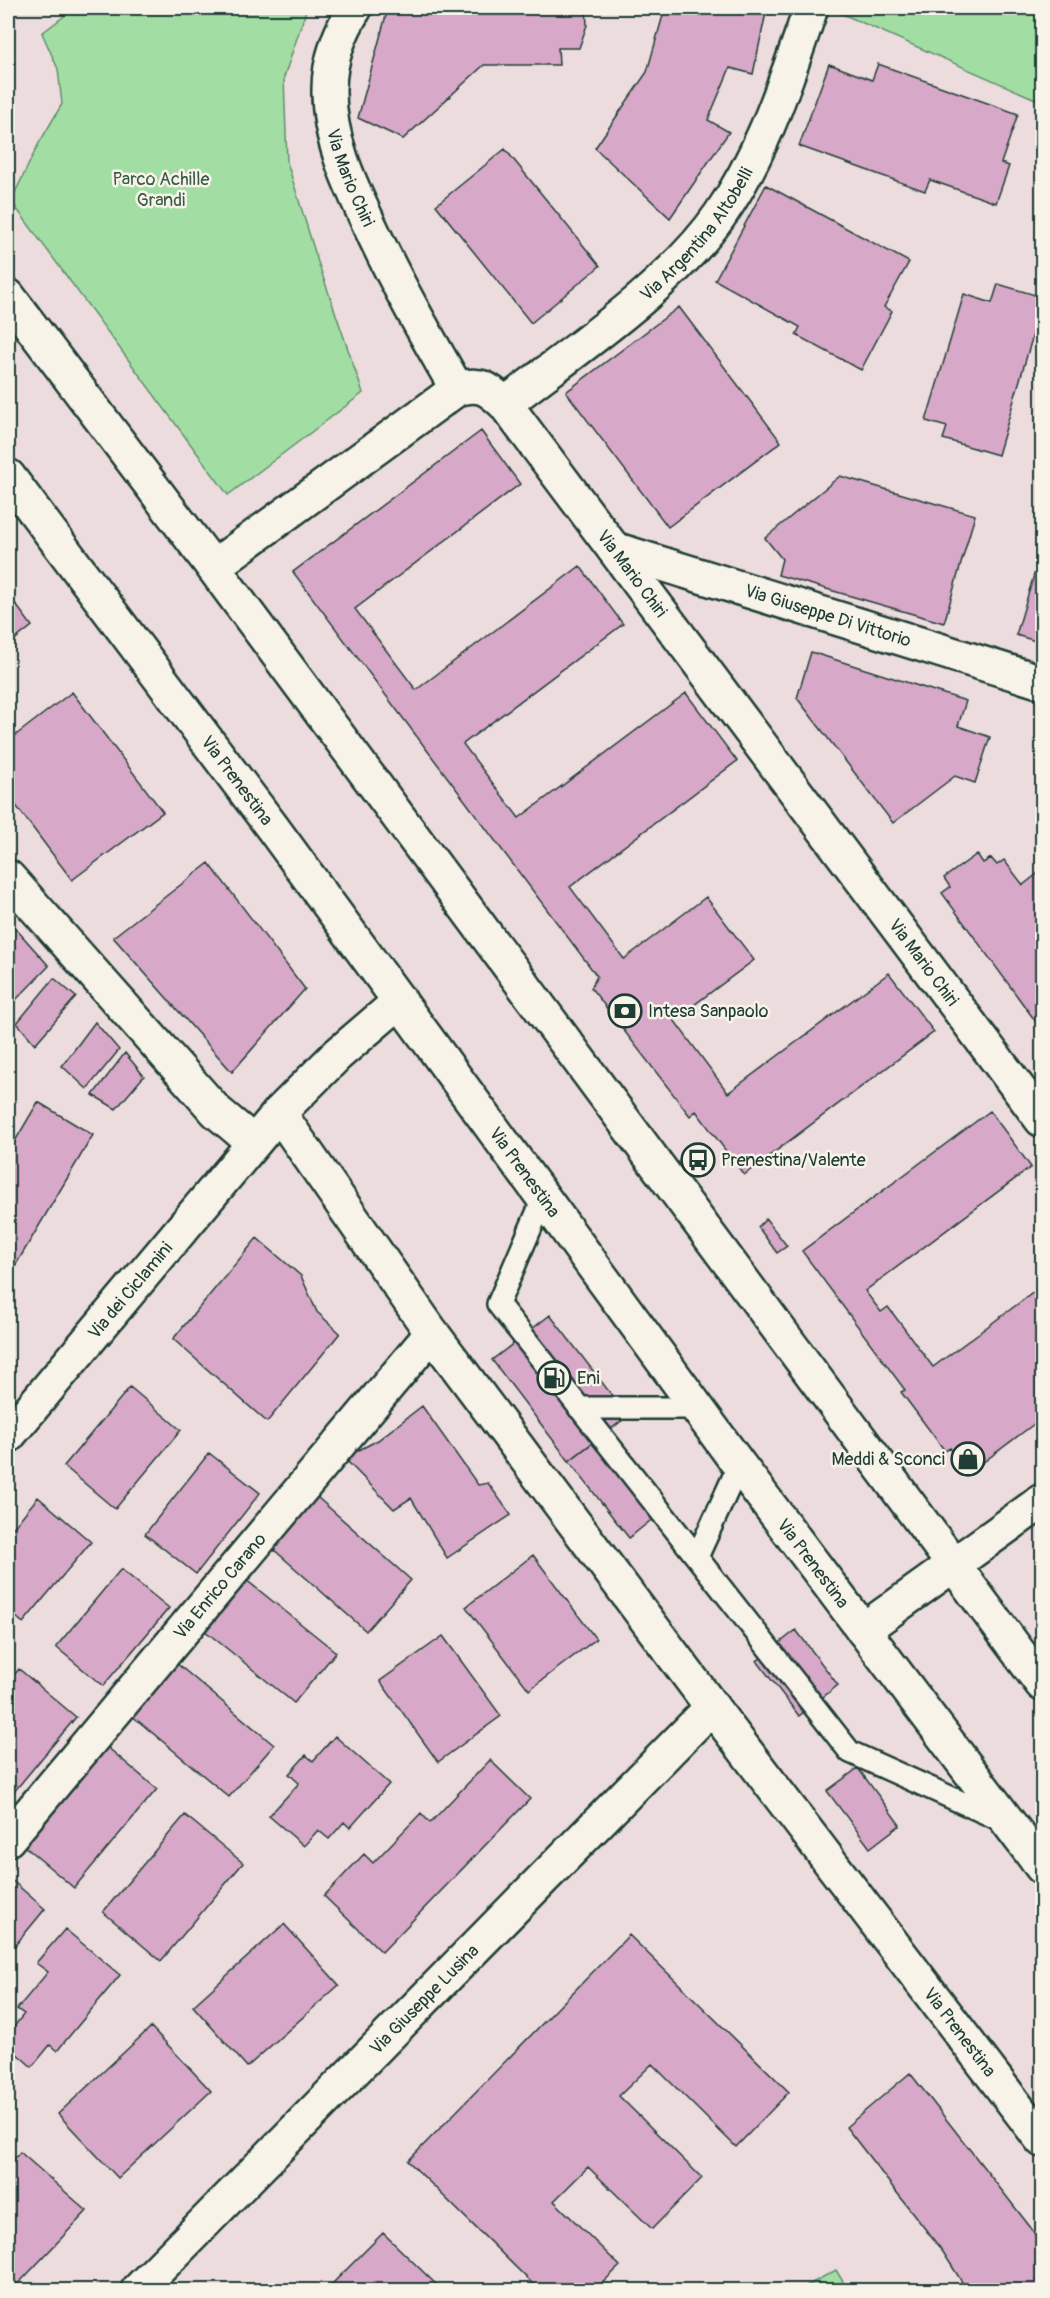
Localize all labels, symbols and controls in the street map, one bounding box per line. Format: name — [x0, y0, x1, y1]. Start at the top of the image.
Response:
street label: Via Mario Chiri — [322, 126, 380, 230]
street label: Via Argentina Altobelli — [635, 163, 758, 306]
park label: Parco Achille Grandi — [113, 168, 210, 212]
street label: Via Mario Chiri — [592, 525, 672, 622]
street label: Via Giuseppe Di Vittorio — [742, 579, 914, 652]
street label: Via Prenestina — [196, 731, 278, 830]
street label: Via Mario Chiri — [884, 914, 964, 1011]
bank icon: Intesa Sanpaolo — [607, 993, 643, 1029]
place label: Intesa Sanpaolo — [648, 1000, 769, 1023]
street label: Via Prenestina — [484, 1122, 565, 1222]
bus stop icon: Prenestina/Valente — [680, 1142, 716, 1178]
place label: Prenestina/Valente — [721, 1149, 866, 1172]
street label: Via dei Ciclamini — [83, 1237, 177, 1344]
fuel station icon: Eni — [536, 1360, 572, 1396]
place label: Eni — [577, 1367, 600, 1390]
shop icon: Meddi & Sconci — [950, 1441, 986, 1477]
place label: Meddi & Sconci — [832, 1448, 945, 1471]
street label: Via Prenestina — [772, 1514, 854, 1613]
street label: Via Enrico Carano — [169, 1528, 271, 1644]
street label: Via Giuseppe Lusina — [365, 1939, 484, 2059]
street label: Via Prenestina — [918, 1983, 1001, 2081]

